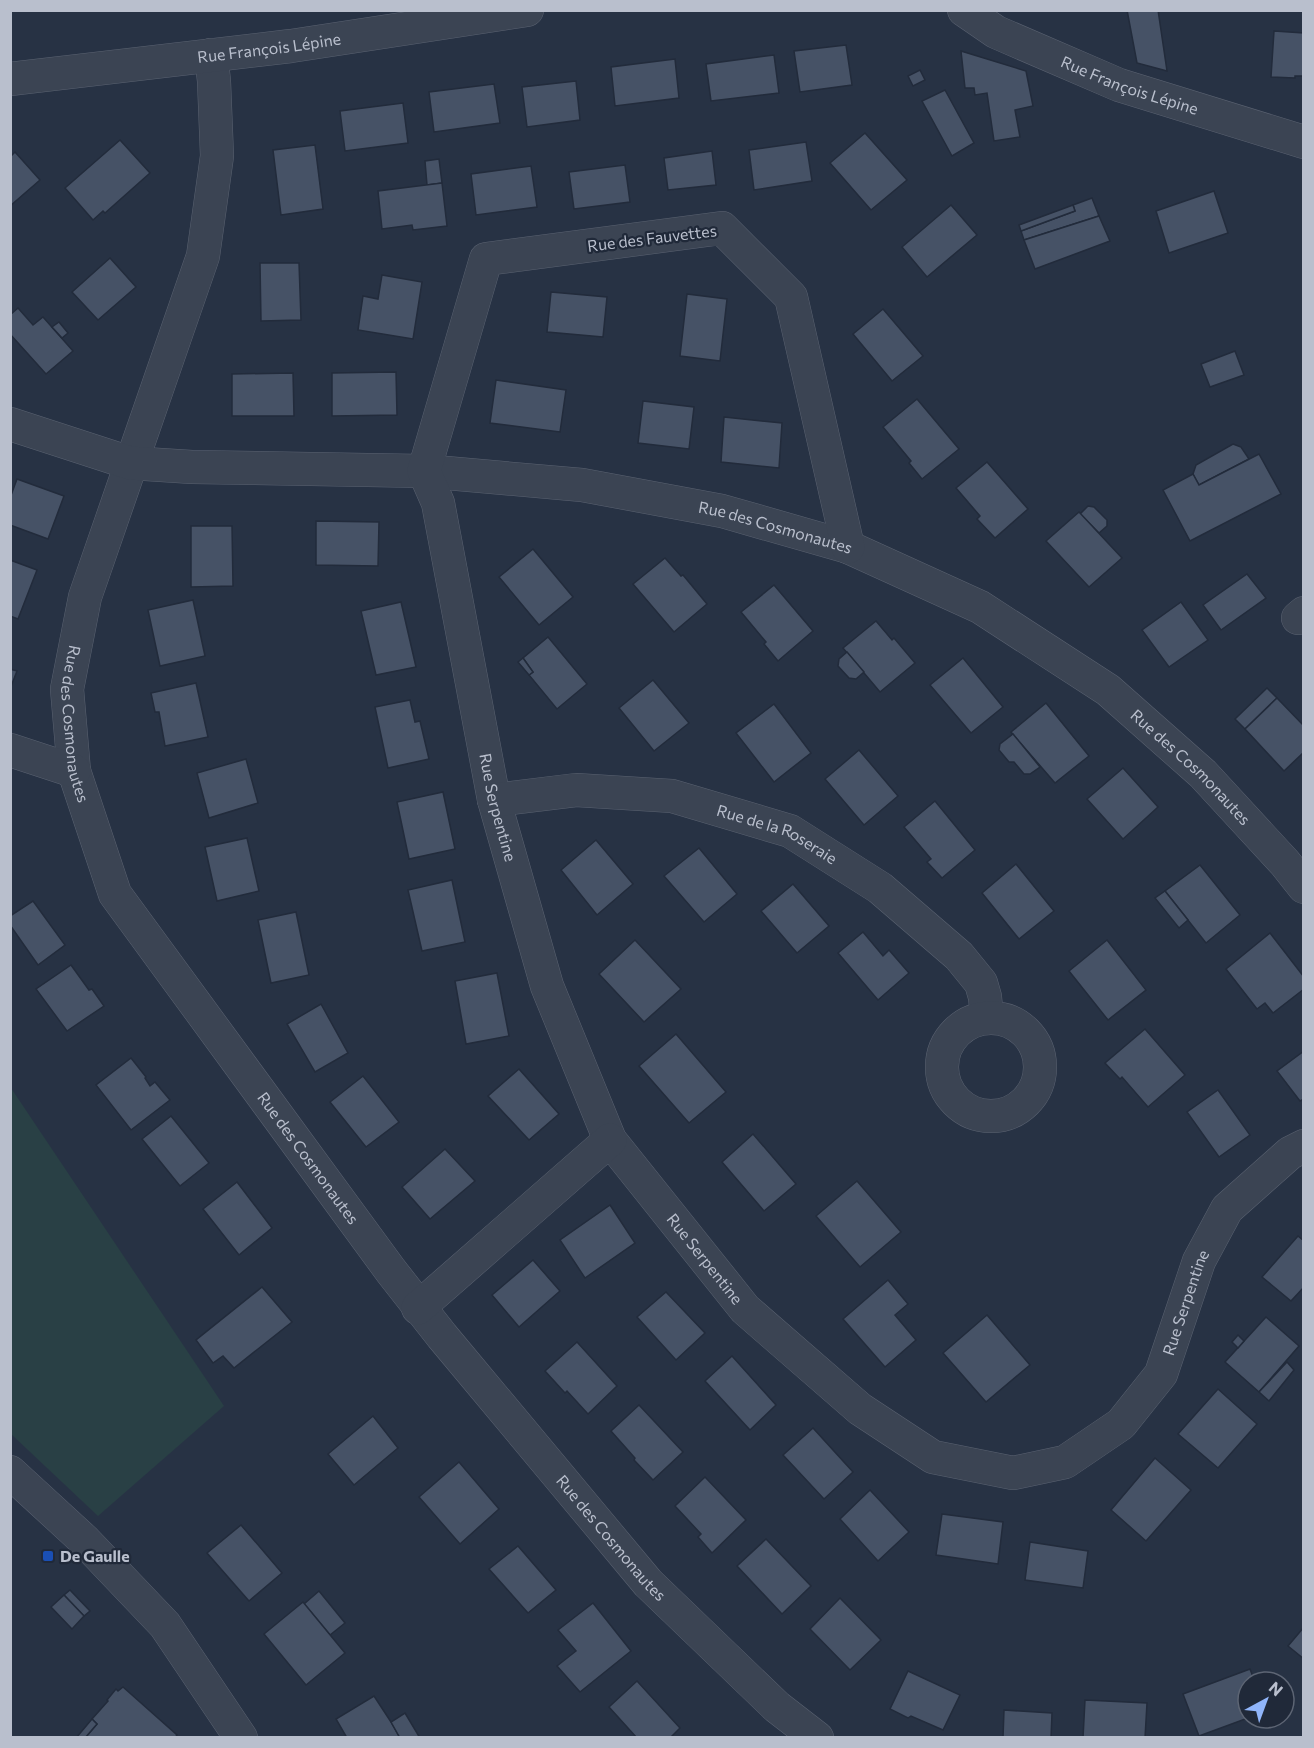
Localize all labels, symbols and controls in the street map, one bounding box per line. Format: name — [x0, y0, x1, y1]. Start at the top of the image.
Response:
street label: Rue François Lépine — [196, 29, 342, 66]
street label: Rue François Lépine — [1058, 51, 1201, 118]
street label: Rue des Fauvettes — [586, 220, 718, 255]
street label: Rue des Cosmonautes — [697, 497, 856, 557]
street label: Rue des Cosmonautes — [58, 644, 94, 805]
street label: Rue des Cosmonautes — [1127, 705, 1255, 828]
street label: Rue Serpentine — [476, 752, 521, 863]
street label: Rue de la Roseraie — [715, 800, 841, 868]
street label: Rue des Cosmonautes — [254, 1088, 363, 1228]
street label: Rue Serpentine — [663, 1209, 747, 1308]
street label: Rue Serpentine — [1158, 1246, 1213, 1358]
street label: Rue des Cosmonautes — [553, 1471, 670, 1604]
place label: De Gaulle — [60, 1546, 130, 1565]
marker: De Gaulle — [41, 1549, 55, 1563]
north arrow — [1236, 1670, 1296, 1730]
text: N — [1265, 1677, 1287, 1699]

